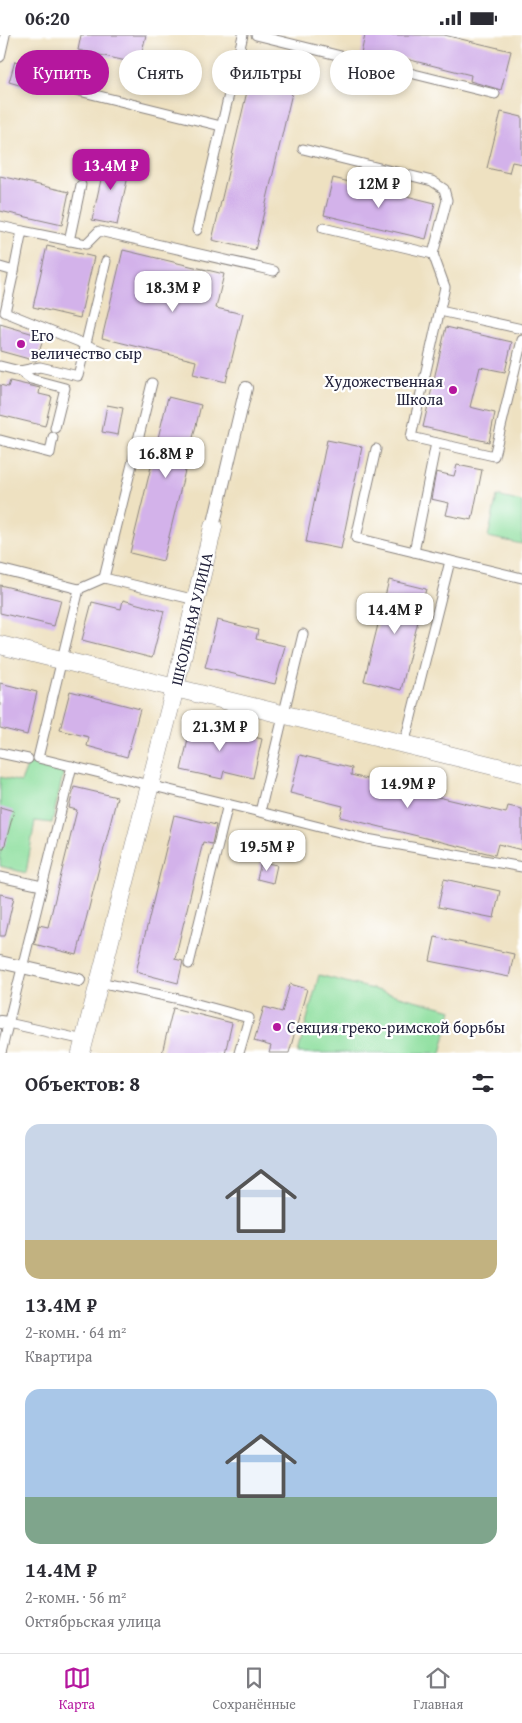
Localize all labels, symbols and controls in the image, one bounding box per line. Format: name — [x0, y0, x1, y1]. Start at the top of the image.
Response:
text: 06:20 — [25, 4, 70, 32]
chip: Купить — [15, 50, 109, 95]
chip: Снять — [119, 50, 202, 95]
chip: Фильтры — [212, 50, 320, 95]
chip: Новое — [330, 50, 413, 95]
pin: 13.4M ₽ — [65, 149, 157, 191]
text: 13.4M ₽ — [84, 153, 138, 177]
pin: 12M ₽ — [344, 167, 414, 209]
text: 12M ₽ — [358, 171, 400, 195]
pin: 18.3M ₽ — [127, 271, 219, 313]
text: 18.3M ₽ — [146, 275, 200, 299]
place label: Его величество сыр — [31, 323, 142, 365]
marker: Его величество сыр — [15, 338, 27, 350]
place label: Художественная Школа — [324, 369, 443, 411]
marker: Художественная Школа — [447, 384, 459, 396]
pin: 16.8M ₽ — [120, 437, 212, 479]
text: 16.8M ₽ — [139, 441, 193, 465]
street label: ШКОЛЬНАЯ УЛИЦА — [164, 550, 219, 688]
pin: 14.4M ₽ — [349, 593, 441, 635]
text: 14.4M ₽ — [368, 597, 422, 621]
pin: 21.3M ₽ — [174, 709, 266, 752]
text: 21.3M ₽ — [193, 714, 247, 738]
pin: 14.9M ₽ — [362, 767, 454, 809]
text: 14.9M ₽ — [381, 771, 435, 795]
pin: 19.5M ₽ — [221, 829, 313, 872]
text: 19.5M ₽ — [240, 834, 294, 858]
place label: Секция греко-римской борьбы — [287, 1015, 505, 1039]
marker: Секция греко-римской борьбы — [271, 1021, 283, 1033]
text: Объектов: 8 — [25, 1068, 140, 1099]
icon: filters — [469, 1069, 497, 1097]
icon: home — [216, 1156, 306, 1246]
text: 13.4M ₽ — [25, 1289, 97, 1320]
text: 2-комн. · 64 m² — [25, 1320, 126, 1344]
text: Квартира — [25, 1344, 92, 1368]
icon: home — [216, 1421, 306, 1511]
text: 14.4M ₽ — [25, 1554, 97, 1585]
text: 2-комн. · 56 m² — [25, 1585, 126, 1609]
text: Октябрьская улица — [25, 1609, 161, 1633]
tab: Карта — [59, 1664, 95, 1714]
tab: Сохранённые — [212, 1664, 296, 1714]
tab: Главная — [413, 1664, 463, 1714]

